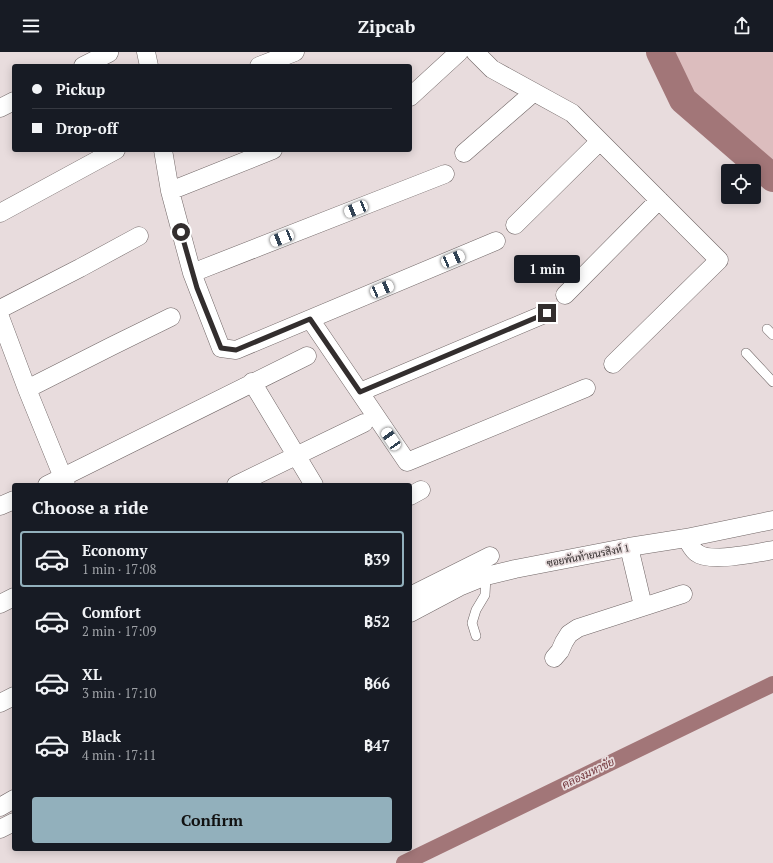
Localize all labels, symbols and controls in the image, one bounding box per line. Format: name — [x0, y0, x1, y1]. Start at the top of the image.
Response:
text: Zipcab — [358, 14, 415, 38]
icon: menu — [20, 15, 42, 37]
icon: share — [731, 15, 753, 37]
text: Pickup — [56, 79, 105, 99]
text: Drop-off — [56, 118, 118, 138]
map controls — [721, 164, 761, 204]
button: locate — [721, 164, 761, 204]
car — [343, 199, 369, 219]
route start — [172, 223, 190, 241]
car — [269, 228, 295, 248]
car — [440, 249, 466, 269]
callout: 1 min — [514, 255, 580, 283]
text: 1 min — [529, 260, 565, 278]
car — [369, 279, 395, 299]
route end — [538, 304, 556, 322]
car — [379, 426, 403, 452]
text: Choose a ride — [32, 495, 148, 519]
text: Economy — [82, 540, 147, 560]
street label: ซอยพันท้ายนรสิงห์ 1 — [545, 540, 631, 570]
icon: car — [34, 541, 70, 577]
text: ฿39 — [364, 549, 390, 569]
text: 1 min · 17:08 — [82, 560, 156, 578]
text: Comfort — [82, 602, 141, 622]
icon: car — [34, 603, 70, 639]
text: ฿52 — [364, 611, 390, 631]
text: 2 min · 17:09 — [82, 622, 156, 640]
text: XL — [82, 664, 102, 684]
icon: car — [34, 665, 70, 701]
text: ฿66 — [364, 673, 390, 693]
text: 3 min · 17:10 — [82, 684, 156, 702]
text: Black — [82, 726, 121, 746]
icon: car — [34, 727, 70, 763]
text: ฿47 — [364, 735, 390, 755]
text: 4 min · 17:11 — [82, 746, 156, 764]
water label: คลองมหาชัย — [560, 754, 617, 792]
button: Confirm — [32, 797, 392, 843]

